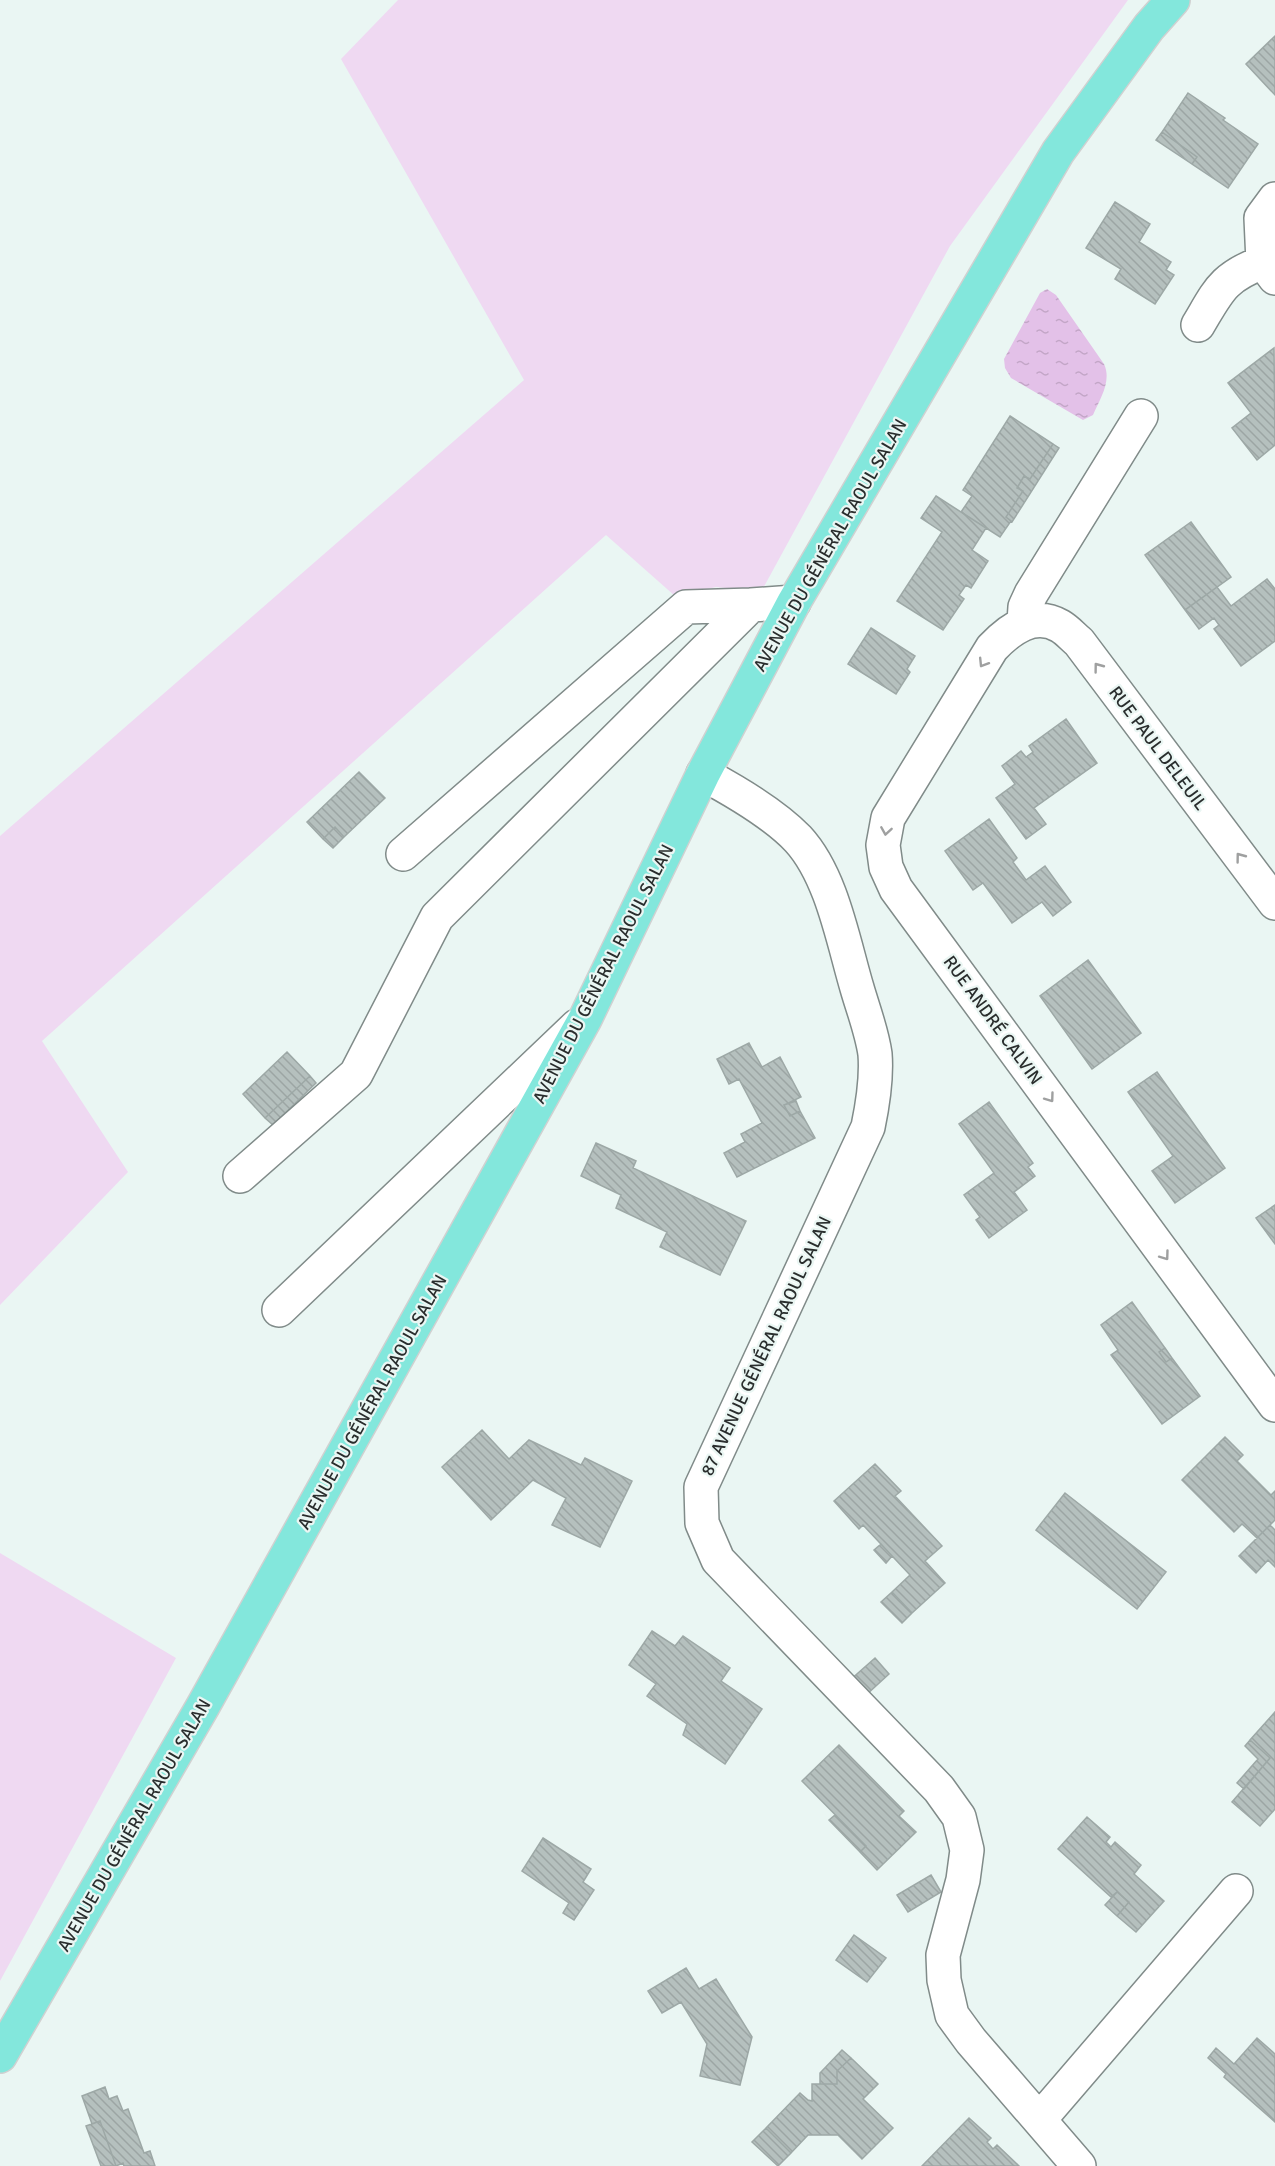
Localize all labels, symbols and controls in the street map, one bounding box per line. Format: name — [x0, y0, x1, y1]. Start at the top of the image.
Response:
street label: AVENUE DU GÉNÉRAL RAOUL SALAN — [748, 415, 912, 675]
one-way arrow — [979, 657, 991, 667]
one-way arrow — [1094, 663, 1105, 674]
street label: RUE PAUL DELEUIL — [1104, 682, 1212, 814]
one-way arrow — [880, 826, 892, 835]
street label: AVENUE DU GÉNÉRAL RAOUL SALAN — [528, 841, 678, 1107]
one-way arrow — [1236, 852, 1247, 863]
street label: RUE ANDRÉ CALVIN — [939, 951, 1047, 1089]
one-way arrow — [1043, 1092, 1054, 1103]
street label: 87 AVENUE GÉNÉRAL RAOUL SALAN — [696, 1213, 836, 1479]
one-way arrow — [1158, 1249, 1169, 1260]
street label: AVENUE DU GÉNÉRAL RAOUL SALAN — [293, 1271, 451, 1533]
street label: AVENUE DU GÉNÉRAL RAOUL SALAN — [52, 1695, 216, 1955]

